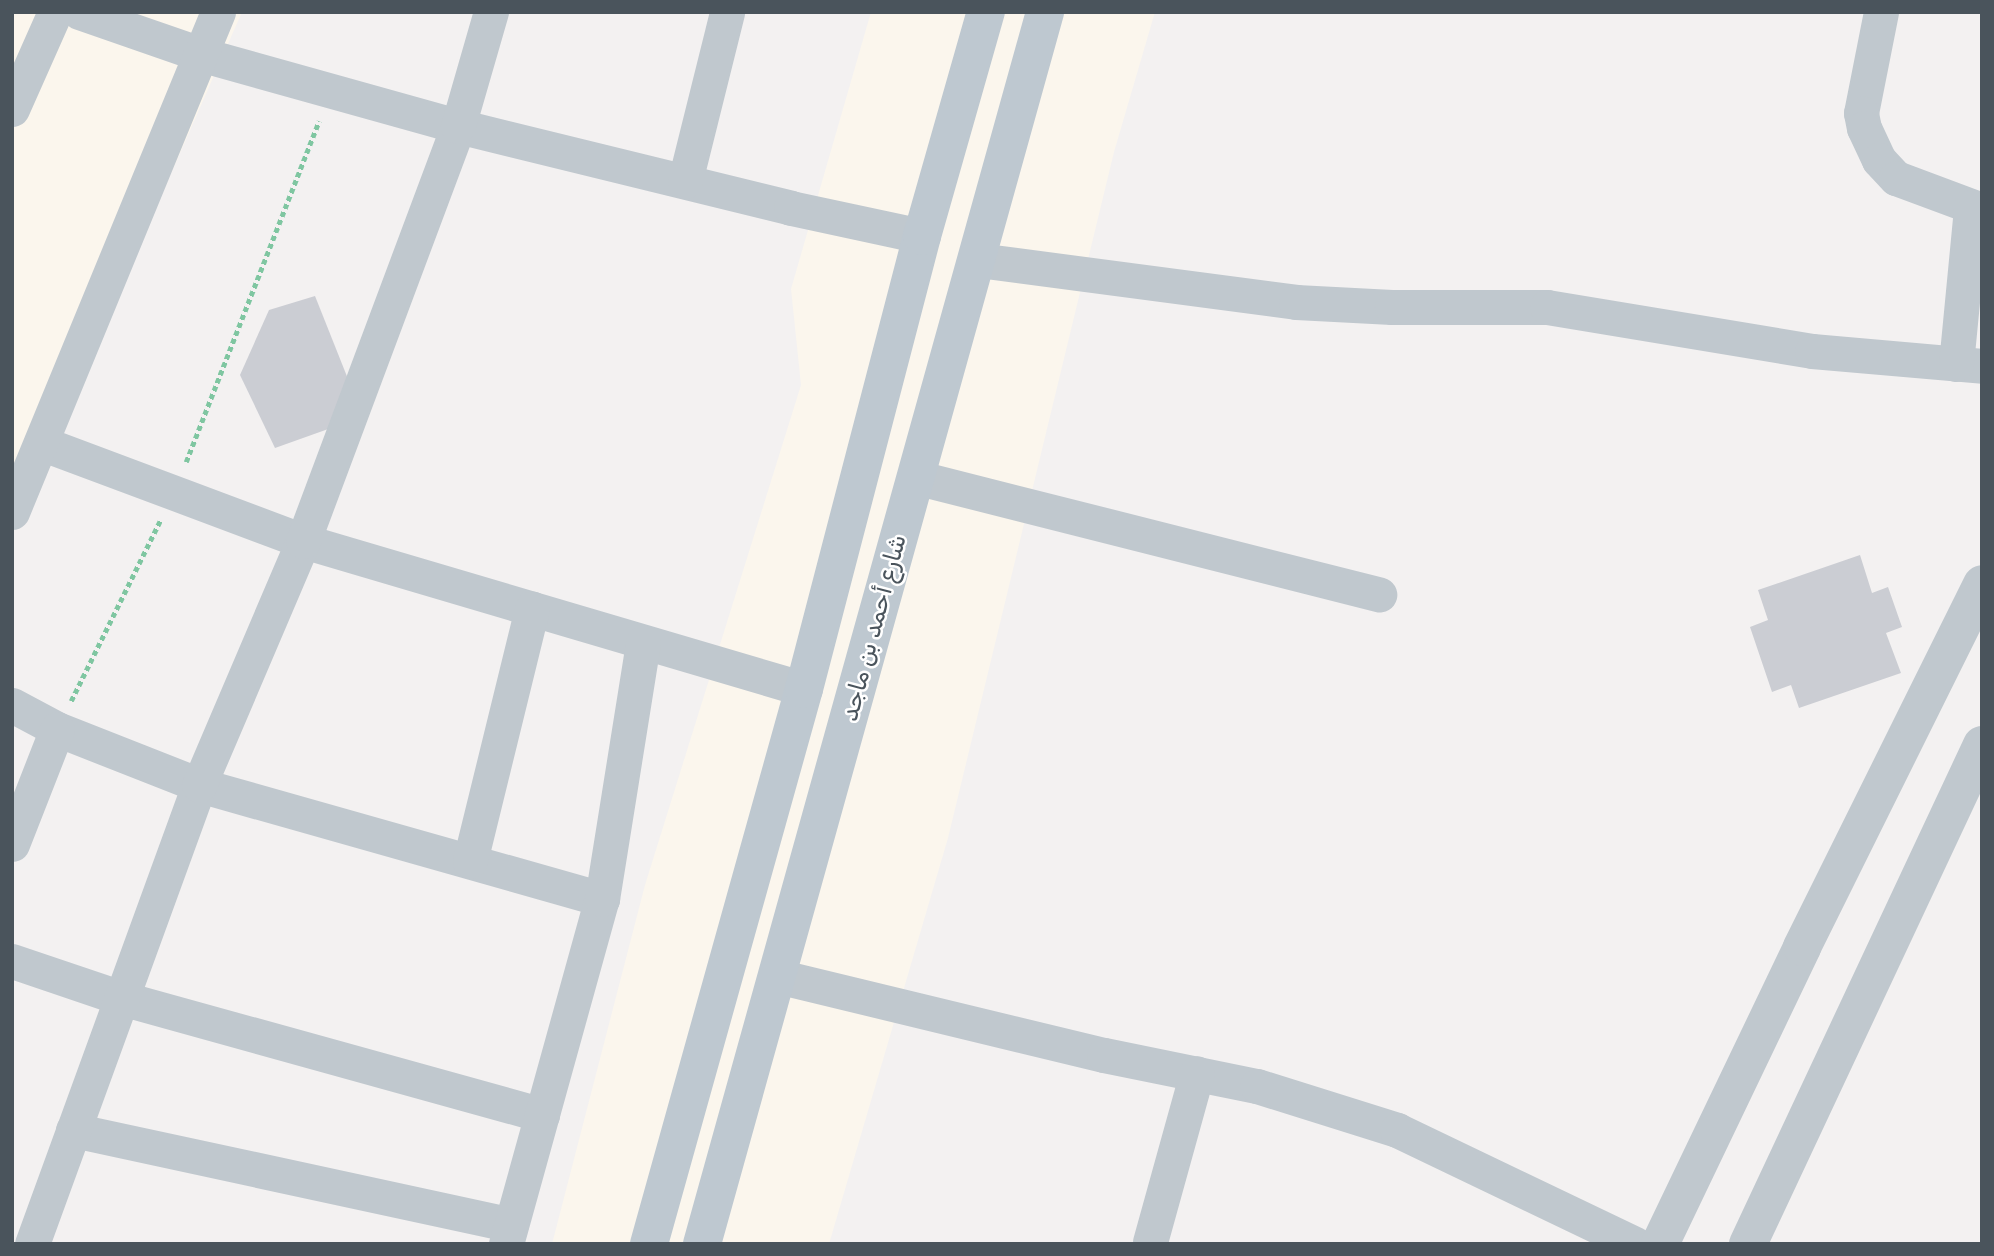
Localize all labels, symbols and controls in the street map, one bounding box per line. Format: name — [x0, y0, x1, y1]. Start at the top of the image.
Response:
street label: شارع أحمد بن ماجد — [835, 531, 913, 725]

